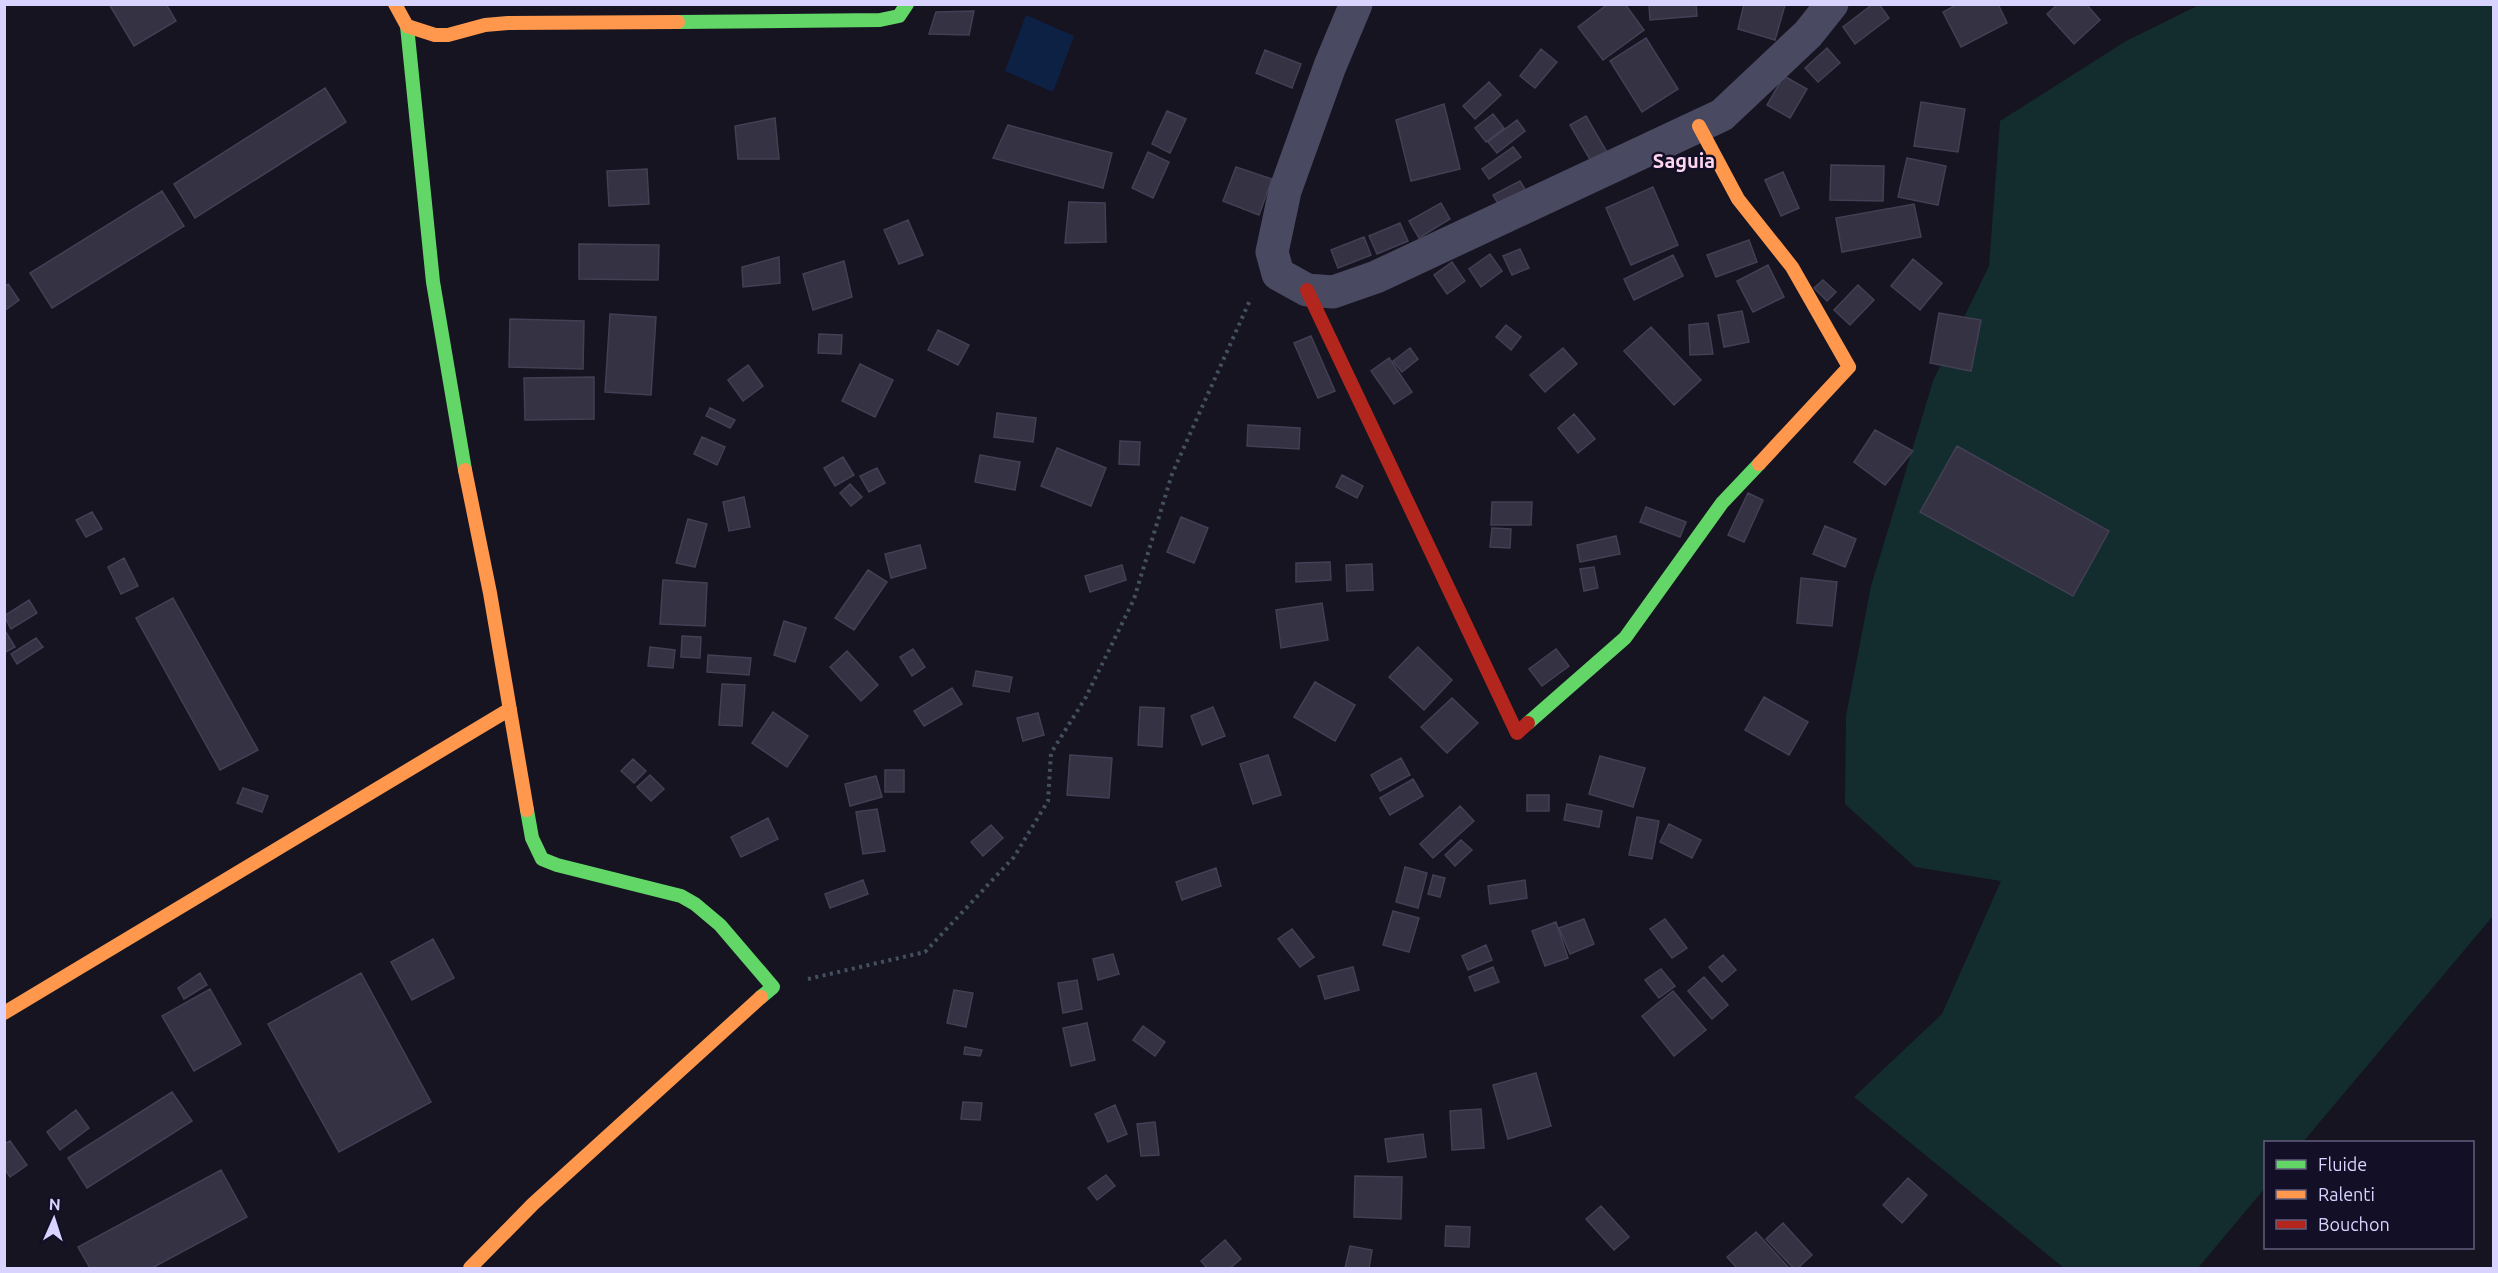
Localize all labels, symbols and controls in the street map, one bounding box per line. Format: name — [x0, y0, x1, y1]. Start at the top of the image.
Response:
district label: Saguia — [1653, 149, 1715, 172]
legend — [2264, 1141, 2474, 1249]
text: Fluide — [2318, 1154, 2367, 1174]
text: Ralenti — [2318, 1184, 2375, 1204]
north arrow — [24, 1189, 84, 1249]
text: N — [48, 1195, 61, 1213]
text: Bouchon — [2318, 1214, 2390, 1234]

